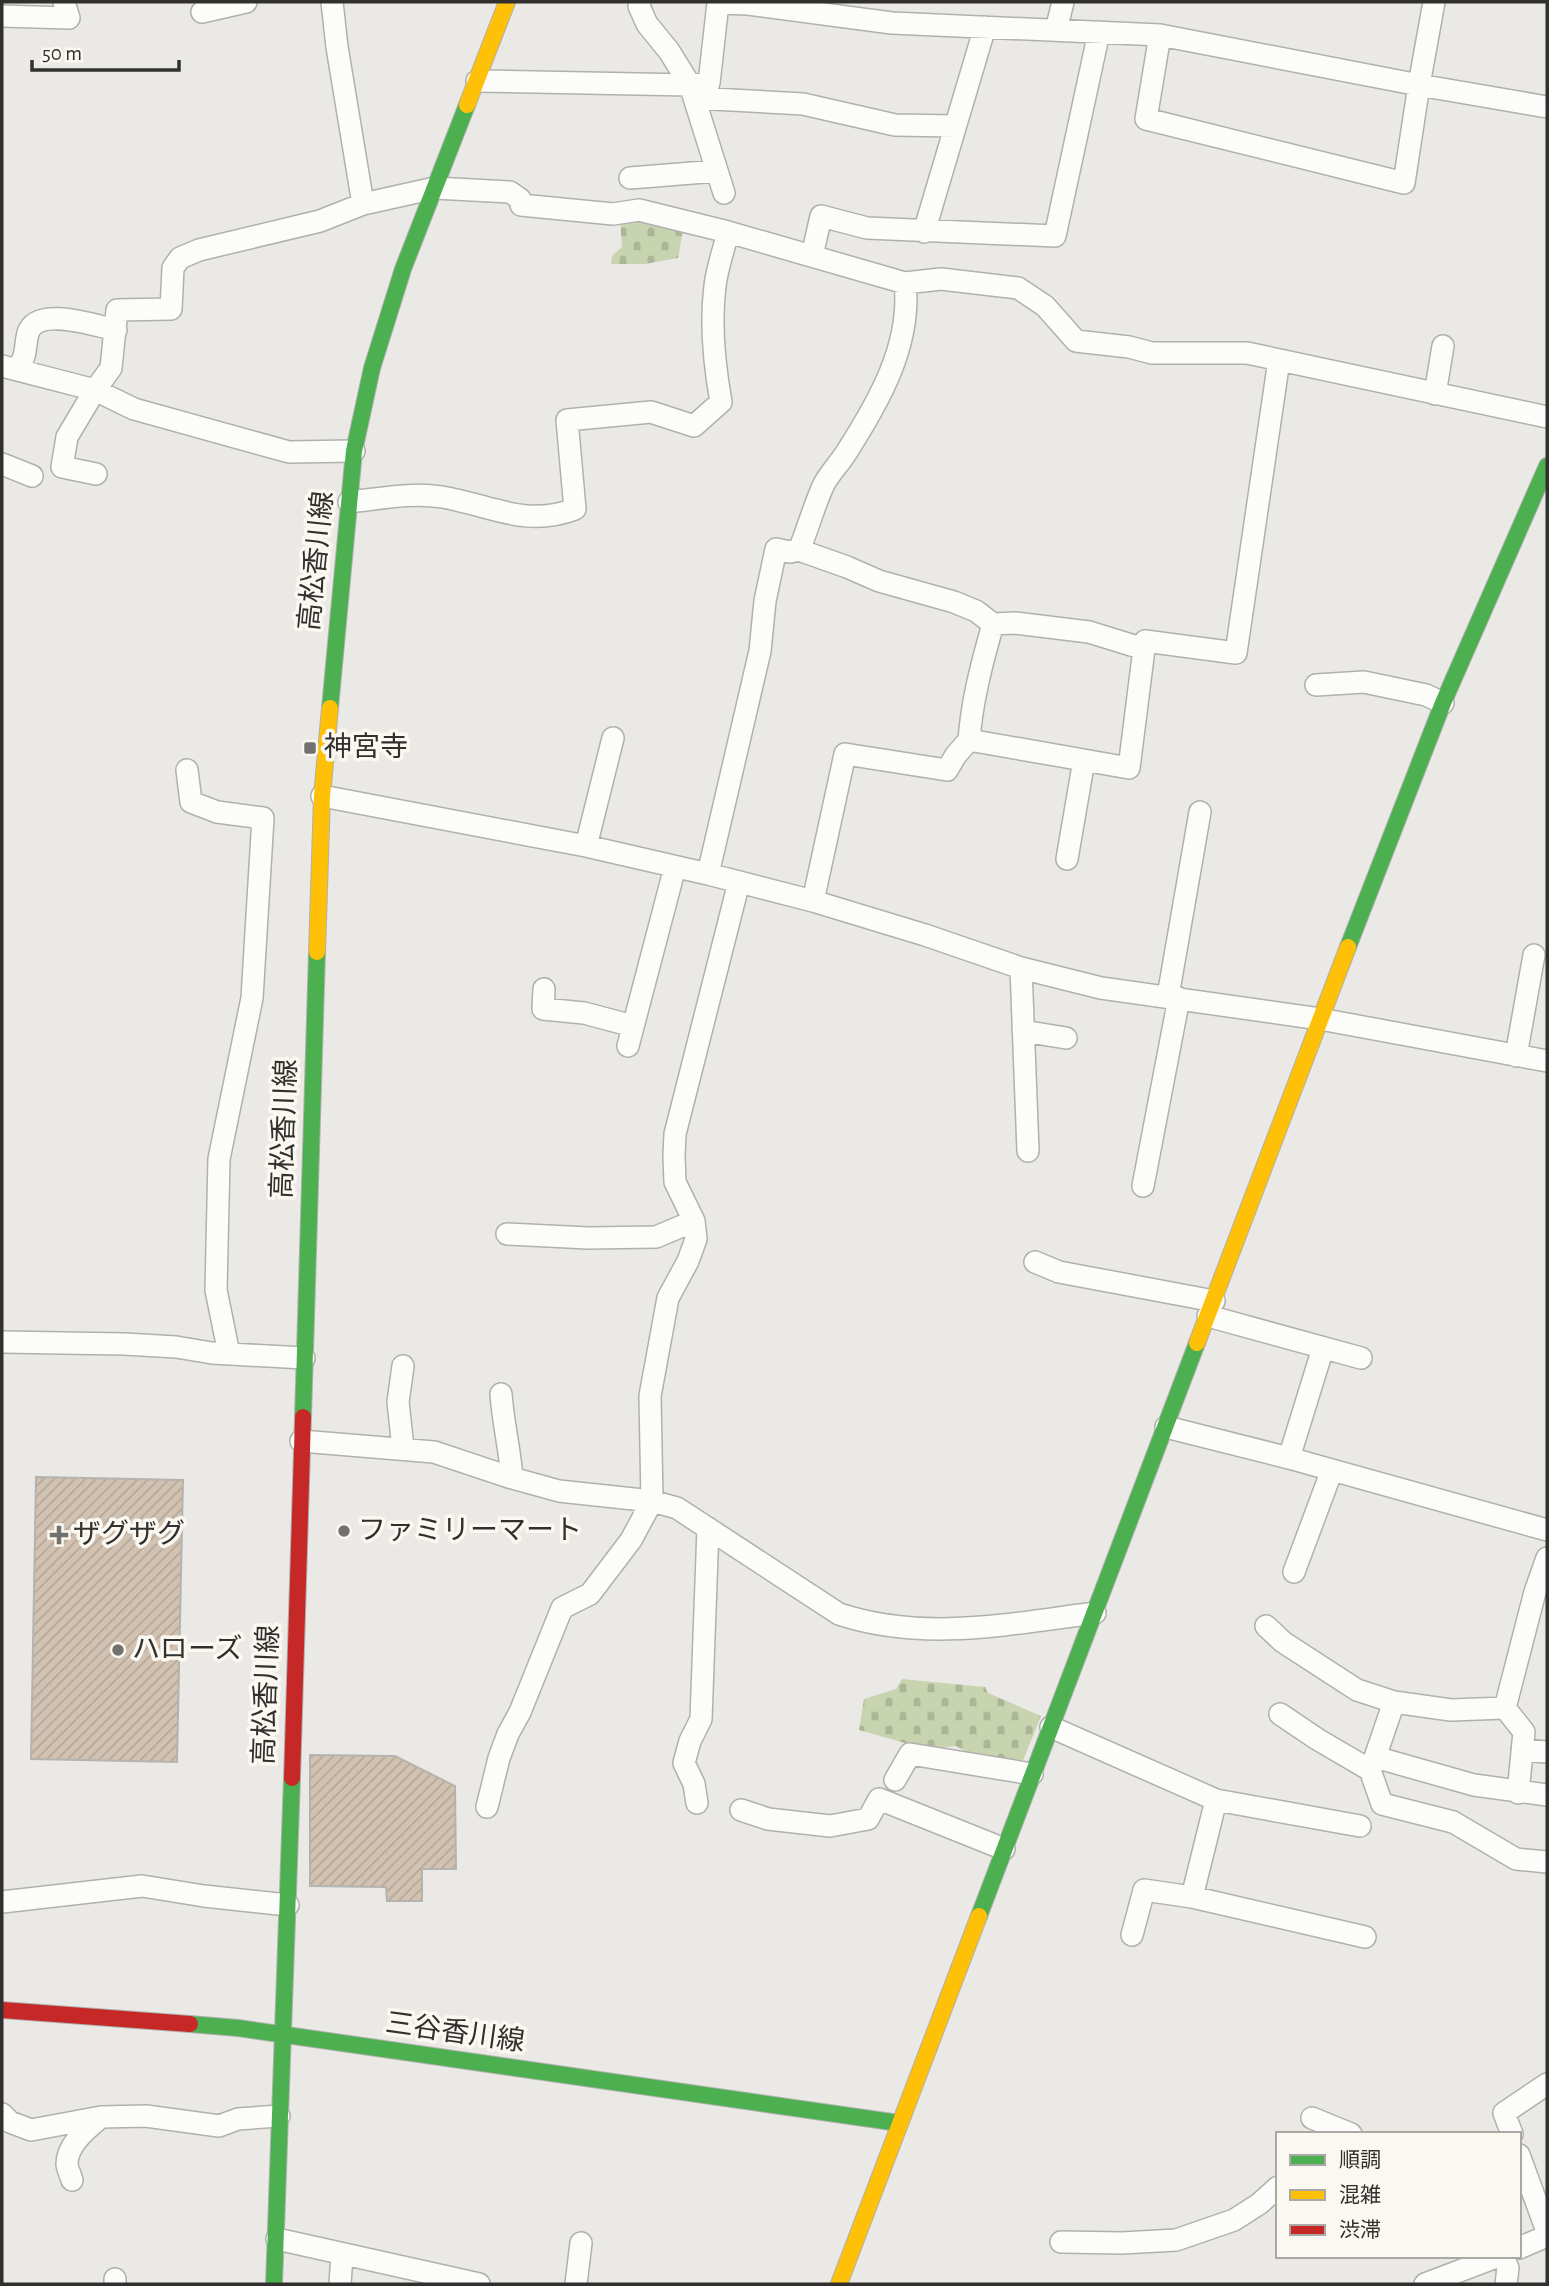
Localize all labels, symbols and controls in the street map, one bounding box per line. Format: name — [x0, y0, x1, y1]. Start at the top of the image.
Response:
scale bar — [32, 28, 178, 72]
text: 50 m — [42, 43, 82, 64]
street label: 高松香川線 — [294, 490, 338, 632]
place label: 神宮寺 — [324, 732, 408, 762]
marker: 神宮寺 — [302, 740, 318, 756]
street label: 高松香川線 — [267, 1058, 301, 1199]
place label: ファミリーマート — [358, 1517, 582, 1545]
place label: ザグザグ — [73, 1519, 185, 1549]
marker: ファミリーマート — [336, 1523, 352, 1539]
marker: ザグザグ — [51, 1527, 67, 1543]
street label: 高松香川線 — [249, 1624, 283, 1765]
place label: ハローズ — [132, 1634, 243, 1664]
marker: ハローズ — [110, 1642, 126, 1658]
street label: 三谷香川線 — [384, 2007, 527, 2057]
legend — [1276, 2132, 1521, 2258]
text: 順調 — [1339, 2149, 1381, 2171]
text: 混雑 — [1339, 2184, 1381, 2206]
text: 渋滞 — [1339, 2219, 1381, 2241]

